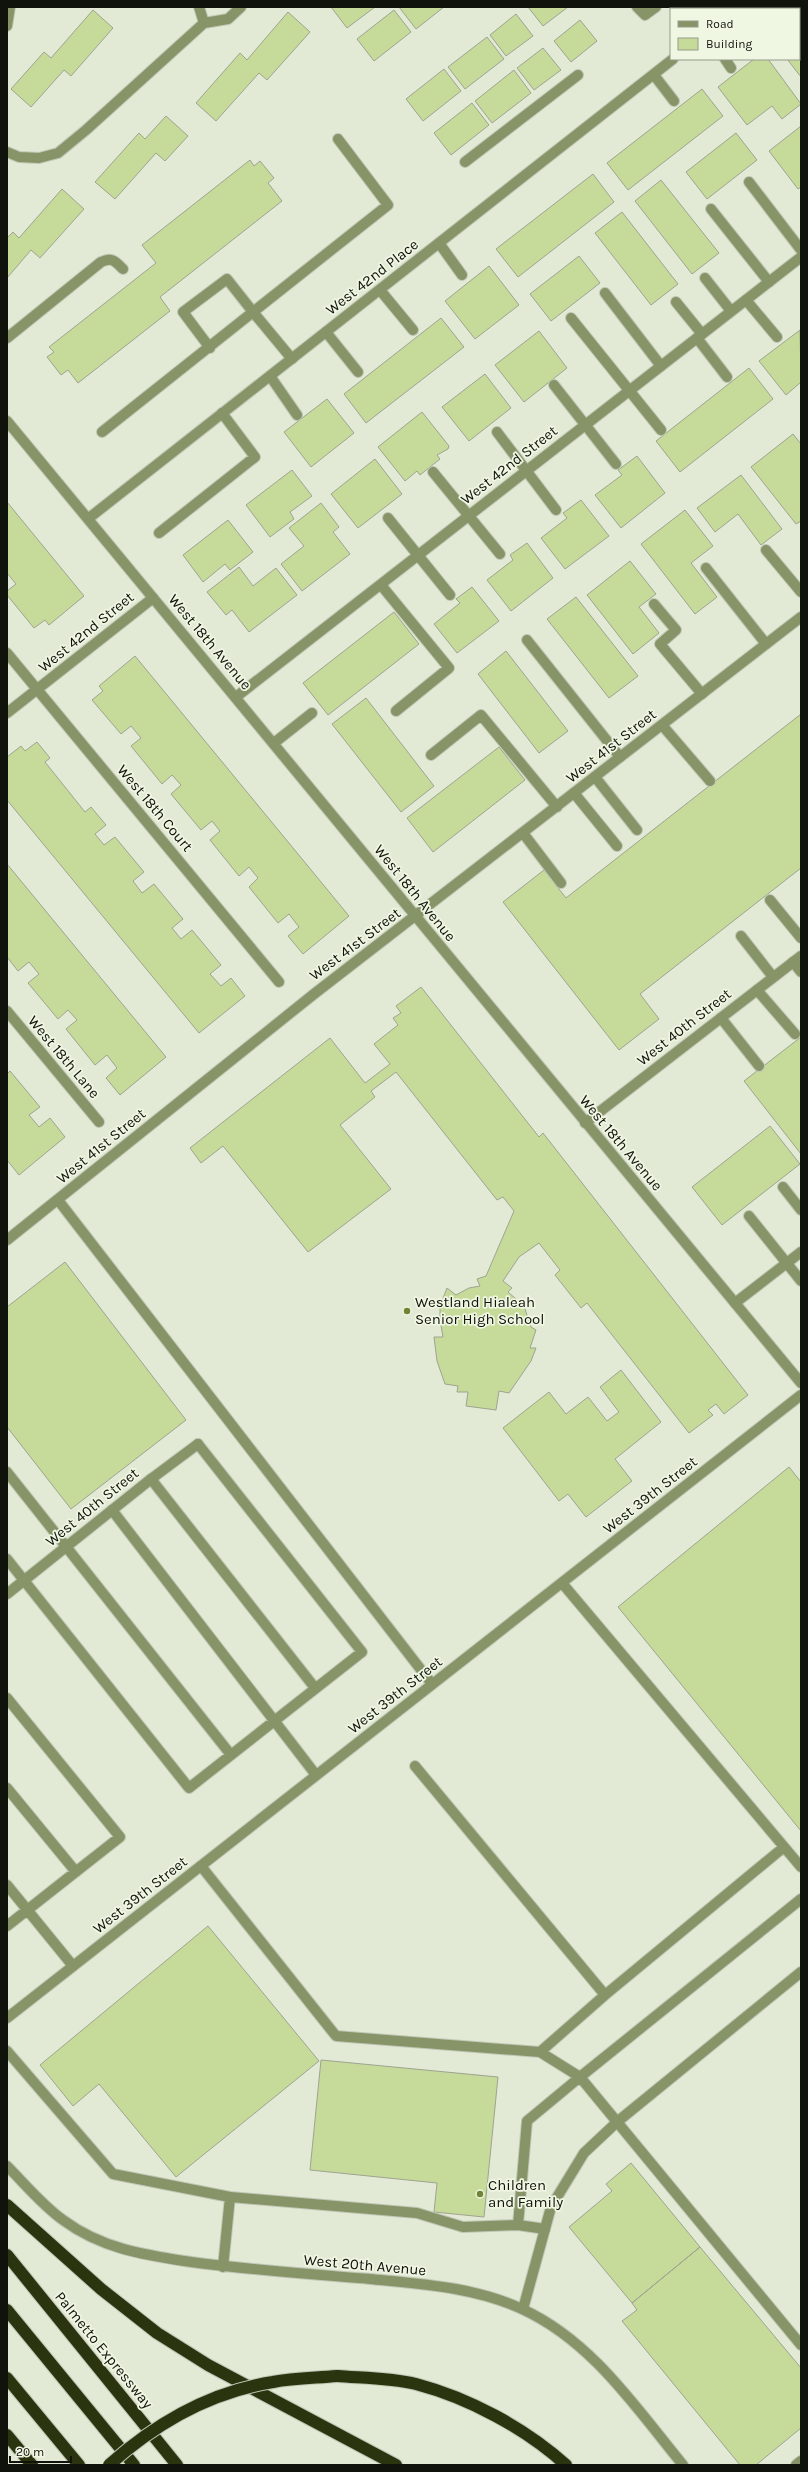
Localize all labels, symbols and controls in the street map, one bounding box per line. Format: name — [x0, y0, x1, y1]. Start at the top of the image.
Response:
legend — [670, 8, 800, 60]
text: Road — [706, 17, 734, 31]
text: Building — [706, 37, 753, 51]
street label: West 42nd Place — [322, 235, 422, 319]
street label: West 42nd Street — [457, 422, 561, 508]
street label: West 42nd Street — [35, 588, 138, 676]
street label: West 18th Avenue — [165, 590, 255, 694]
street label: West 41st Street — [562, 705, 660, 787]
street label: West 18th Court — [113, 761, 197, 855]
street label: West 18th Avenue — [370, 841, 460, 945]
street label: West 41st Street — [306, 904, 404, 984]
street label: West 40th Street — [633, 984, 735, 1069]
street label: West 18th Lane — [24, 1012, 104, 1102]
street label: West 18th Avenue — [576, 1091, 666, 1195]
street label: West 41st Street — [53, 1104, 149, 1187]
place label: Westland Hialeah Senior High School — [415, 1293, 545, 1328]
marker: Westland Hialeah Senior High School — [402, 1306, 412, 1316]
street label: West 39th Street — [599, 1452, 701, 1537]
street label: West 40th Street — [42, 1464, 142, 1550]
street label: West 39th Street — [344, 1652, 446, 1737]
street label: West 39th Street — [89, 1852, 191, 1937]
place label: Children and Family — [488, 2176, 563, 2211]
marker: Children and Family — [475, 2189, 485, 2199]
street label: West 20th Avenue — [303, 2251, 427, 2279]
street label: Palmetto Expressway — [51, 2288, 157, 2412]
scale bar — [10, 2438, 71, 2464]
text: 20 m — [16, 2445, 44, 2459]

